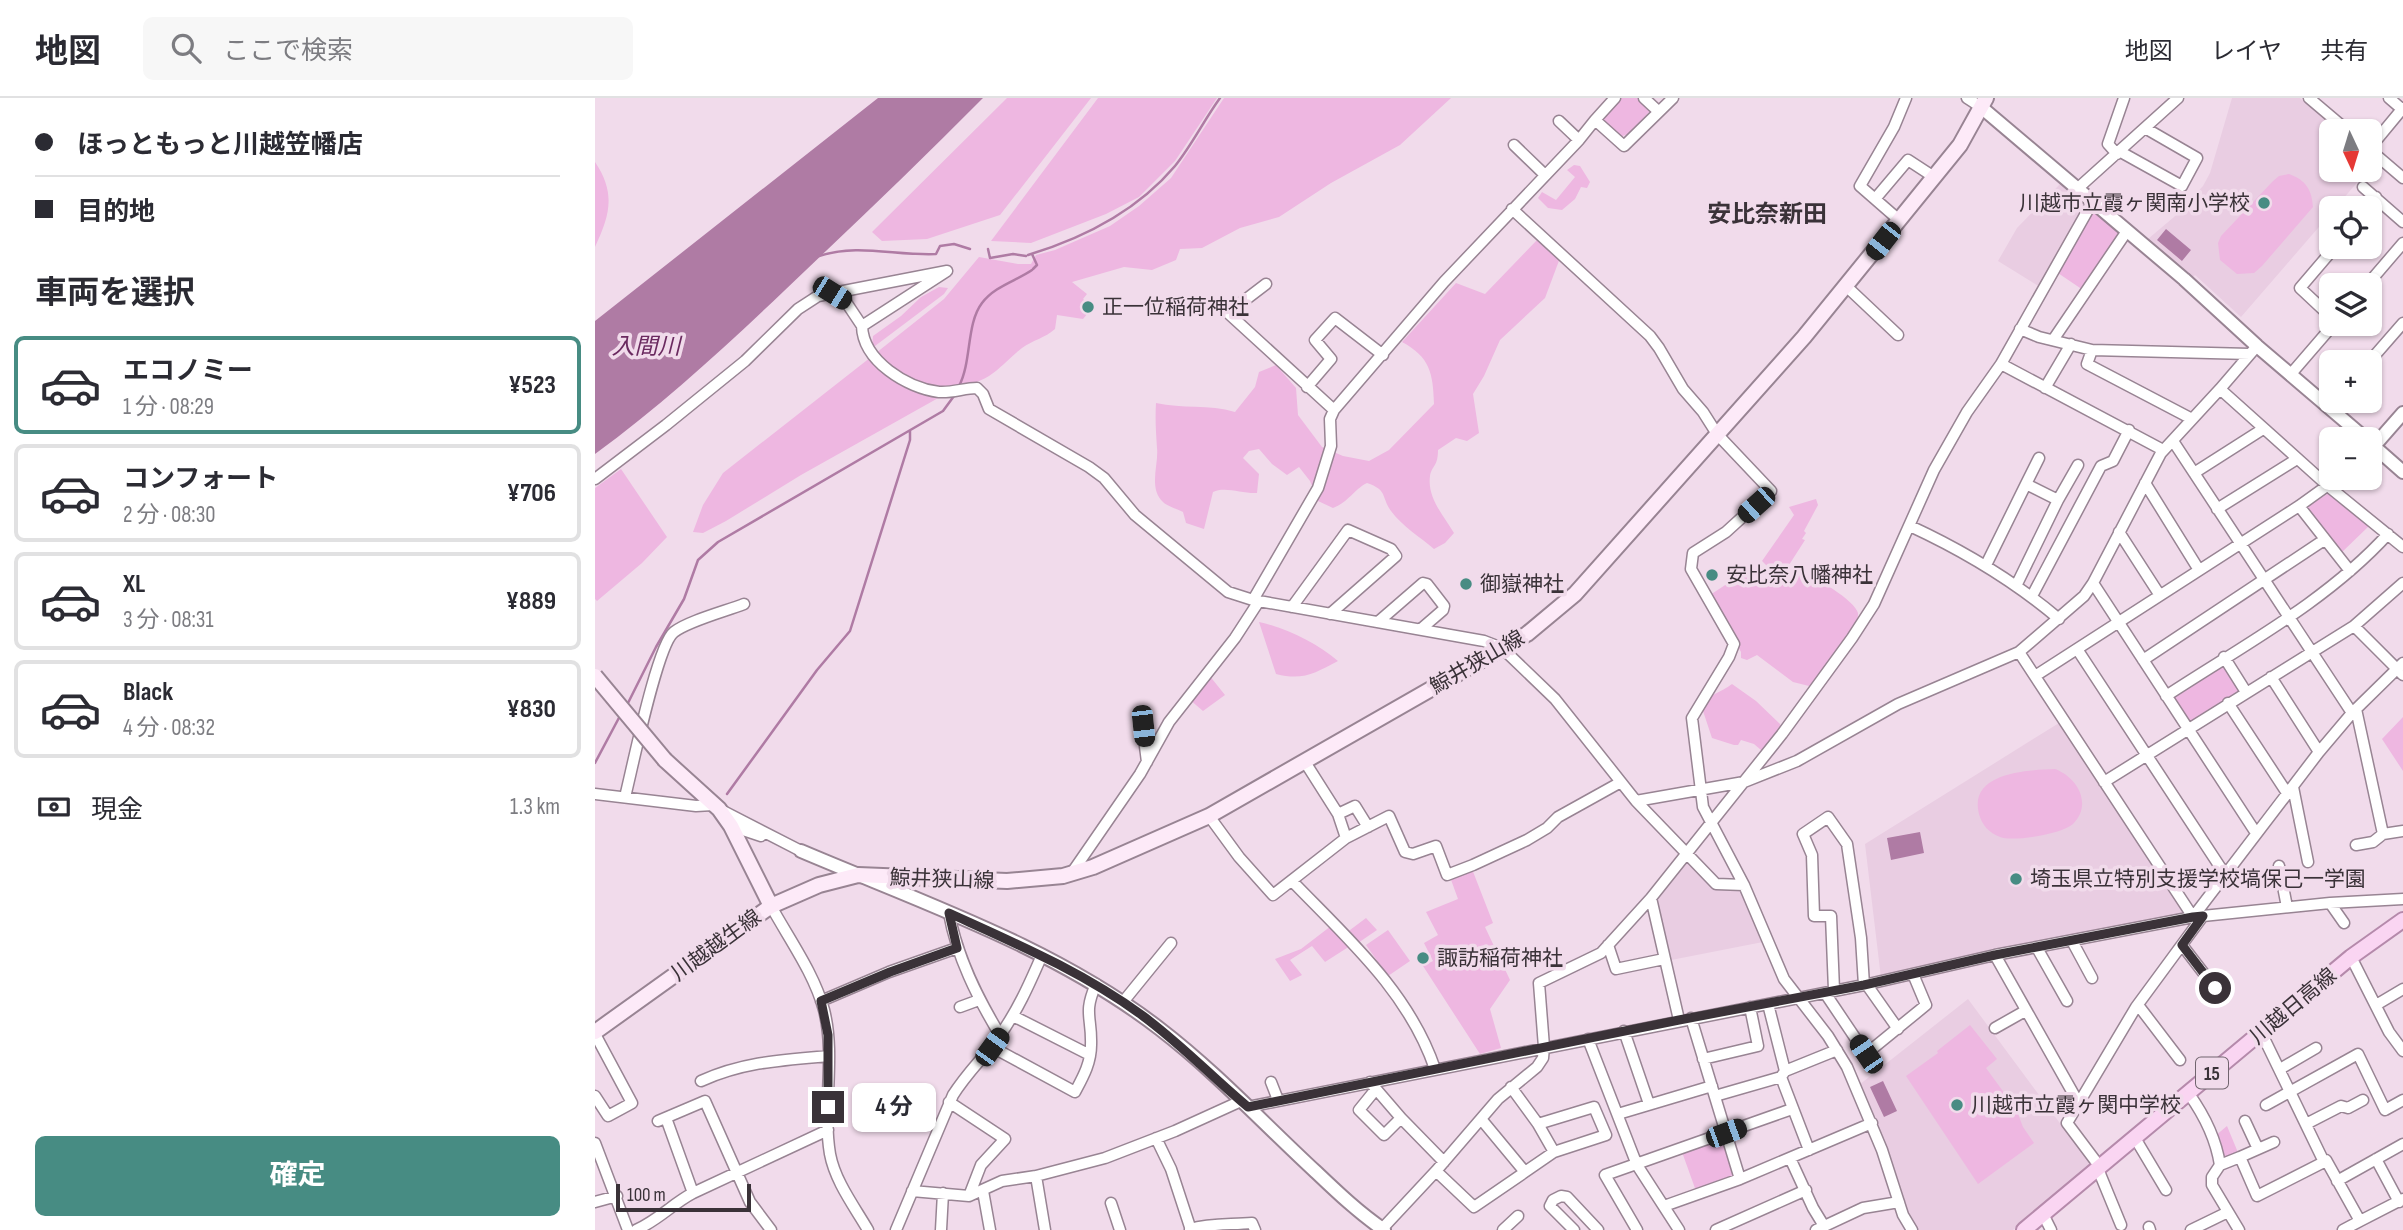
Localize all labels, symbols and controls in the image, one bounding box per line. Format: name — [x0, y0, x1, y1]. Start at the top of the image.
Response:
search box — [143, 17, 633, 80]
icon: search — [167, 29, 205, 67]
text: 地図 — [35, 32, 101, 72]
text: ここで検索 — [223, 36, 353, 67]
text: 地図 — [2125, 37, 2173, 66]
text: レイヤ — [2211, 37, 2282, 66]
text: 共有 — [2320, 37, 2368, 66]
north arrow — [2319, 119, 2382, 182]
map controls — [2319, 119, 2382, 490]
text: ほっともっと川越笠幡店 — [77, 130, 363, 161]
place label: 川越市立霞ヶ関南小学校 — [2019, 191, 2250, 216]
marker: 川越市立霞ヶ関南小学校 — [2256, 195, 2272, 211]
button: locate — [2319, 196, 2382, 259]
text: 目的地 — [77, 197, 155, 228]
district label: 安比奈新田 — [1707, 200, 1827, 229]
car — [1862, 218, 1905, 264]
car — [809, 273, 856, 313]
button: layers — [2319, 273, 2382, 336]
text: 車両を選択 — [35, 274, 195, 313]
place label: 正一位稲荷神社 — [1102, 295, 1249, 320]
marker: 正一位稲荷神社 — [1080, 299, 1096, 315]
water label: 入間川 — [612, 333, 684, 361]
button: + — [2319, 350, 2382, 413]
icon: car — [39, 354, 102, 417]
text: エコノミー — [123, 356, 253, 387]
text: ¥523 — [508, 370, 556, 401]
text: 1 分 · 08:29 — [123, 393, 214, 421]
button: − — [2319, 427, 2382, 490]
icon: car — [39, 462, 102, 525]
text: コンフォート — [123, 464, 278, 495]
text: ¥706 — [507, 478, 556, 509]
car — [1734, 483, 1779, 527]
text: 2 分 · 08:30 — [123, 501, 216, 529]
place label: 安比奈八幡神社 — [1726, 563, 1873, 588]
marker: 安比奈八幡神社 — [1704, 567, 1720, 583]
text: XL — [123, 569, 145, 600]
icon: car — [39, 570, 102, 633]
place label: 御嶽神社 — [1480, 572, 1564, 597]
marker: 御嶽神社 — [1458, 576, 1474, 592]
text: ¥889 — [506, 586, 556, 617]
text: 3 分 · 08:31 — [123, 606, 214, 634]
street label: 鯨井狭山線 — [1426, 625, 1529, 700]
text: Black — [123, 677, 173, 708]
icon: car — [39, 678, 102, 741]
text: ¥830 — [506, 694, 556, 725]
car — [1131, 704, 1156, 748]
text: 4 分 · 08:32 — [123, 714, 215, 742]
icon: cash — [35, 788, 73, 826]
text: 1.3 km — [510, 793, 560, 821]
text: 現金 — [91, 795, 143, 826]
street label: 鯨井狭山線 — [889, 865, 995, 894]
place label: 埼玉県立特別支援学校塙保己一学園 — [2030, 867, 2366, 892]
marker: 埼玉県立特別支援学校塙保己一学園 — [2008, 871, 2024, 887]
street label: 川越越生線 — [666, 904, 766, 986]
place label: 諏訪稲荷神社 — [1437, 946, 1563, 971]
marker: 諏訪稲荷神社 — [1415, 950, 1431, 966]
street label: 川越日高線 — [2245, 963, 2342, 1050]
route start — [2199, 972, 2231, 1004]
car — [972, 1024, 1013, 1070]
car — [1846, 1031, 1887, 1077]
road number: 15 — [2196, 1057, 2228, 1088]
callout: 4 分 — [853, 1082, 937, 1132]
route end — [812, 1091, 844, 1123]
text: 4 分 — [875, 1093, 913, 1121]
place label: 川越市立霞ヶ関中学校 — [1971, 1093, 2181, 1118]
marker: 川越市立霞ヶ関中学校 — [1949, 1097, 1965, 1113]
car — [1703, 1116, 1750, 1150]
button: 確定 — [35, 1136, 560, 1216]
scale bar — [616, 1181, 751, 1213]
text: 100 m — [627, 1184, 666, 1207]

